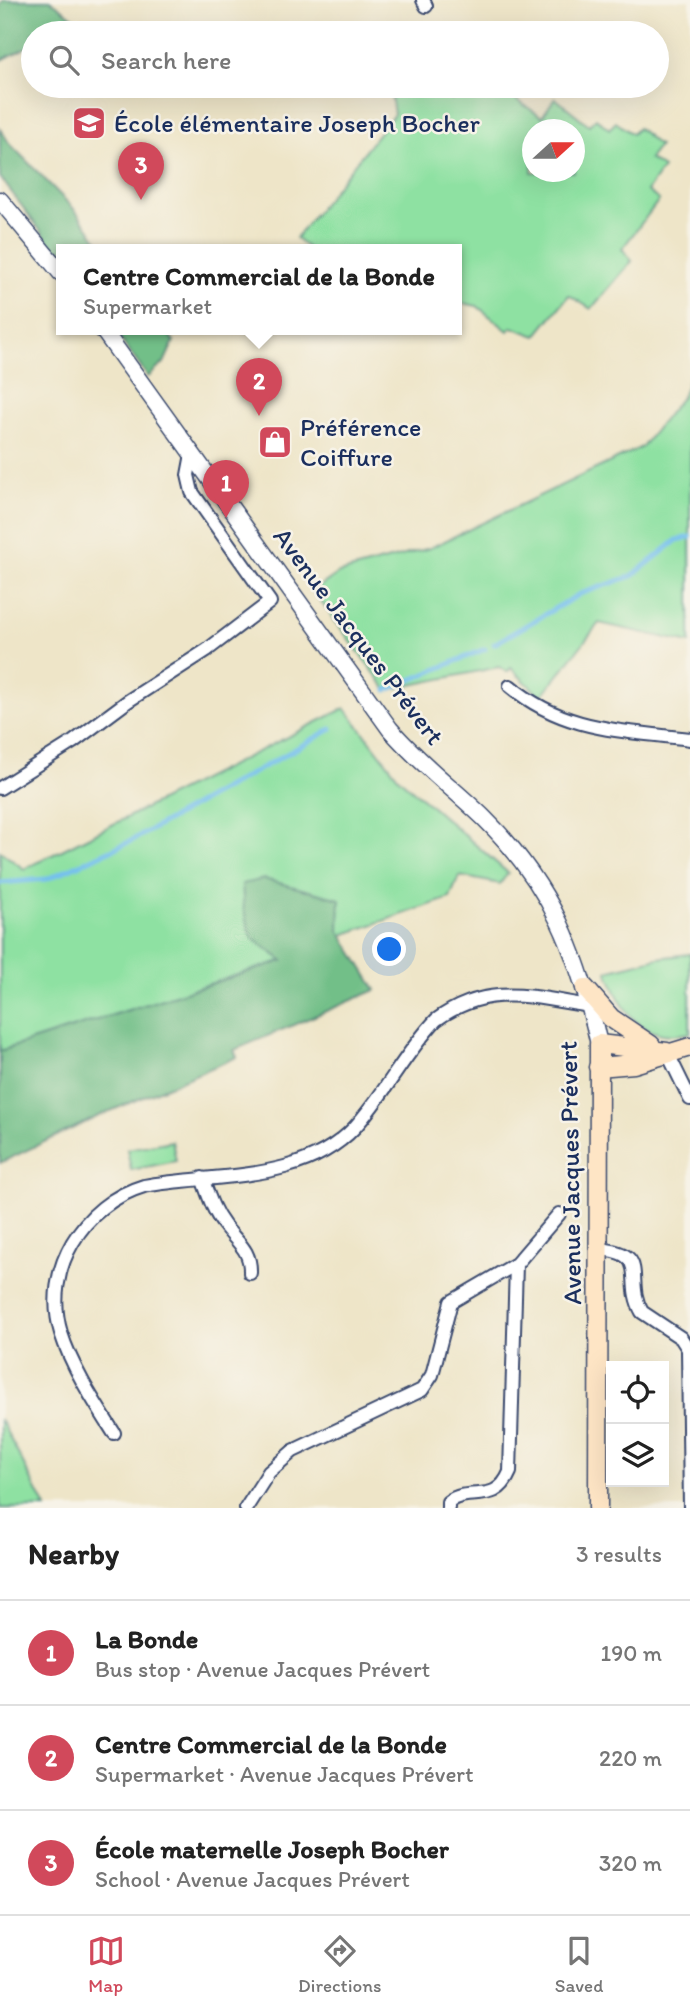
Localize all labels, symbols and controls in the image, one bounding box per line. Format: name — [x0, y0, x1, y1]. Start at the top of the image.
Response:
search box — [21, 21, 669, 98]
icon: search — [45, 41, 83, 79]
text: Search here — [101, 44, 231, 76]
school or university icon: École élémentaire Joseph Bocher — [70, 104, 108, 142]
place label: École élémentaire Joseph Bocher — [114, 107, 481, 139]
north arrow — [522, 119, 585, 182]
pin: 3 — [118, 142, 164, 200]
popup — [56, 244, 462, 335]
text: Centre Commercial de la Bonde — [83, 260, 435, 292]
text: Supermarket — [83, 292, 212, 320]
pin: 2 — [236, 358, 282, 416]
place label: Préférence Coiffure — [300, 411, 421, 473]
shop icon: Préférence Coiffure — [256, 423, 294, 461]
pin: 1 — [203, 460, 249, 518]
street label: Avenue Jacques Prévert — [267, 521, 451, 751]
your location — [372, 932, 406, 966]
street label: Avenue Jacques Prévert — [552, 1040, 588, 1305]
map controls — [606, 1361, 669, 1487]
button: locate — [606, 1361, 669, 1424]
button: layers — [606, 1424, 669, 1487]
text: Nearby — [28, 1535, 119, 1572]
text: 3 results — [576, 1540, 662, 1568]
text: La Bonde — [95, 1623, 198, 1655]
text: 1 — [46, 1639, 56, 1667]
text: 190 m — [601, 1639, 662, 1667]
text: Bus stop · Avenue Jacques Prévert — [95, 1655, 430, 1683]
text: Centre Commercial de la Bonde — [95, 1728, 447, 1760]
text: 2 — [45, 1744, 57, 1772]
text: 220 m — [599, 1744, 662, 1772]
text: Supermarket · Avenue Jacques Prévert — [95, 1760, 474, 1788]
text: École maternelle Joseph Bocher — [95, 1833, 449, 1865]
text: 3 — [45, 1849, 57, 1877]
text: 320 m — [599, 1849, 662, 1877]
text: School · Avenue Jacques Prévert — [95, 1865, 410, 1893]
tab: Map — [87, 1932, 125, 1997]
tab: Directions — [298, 1932, 382, 1997]
tab: Saved — [555, 1932, 603, 1997]

